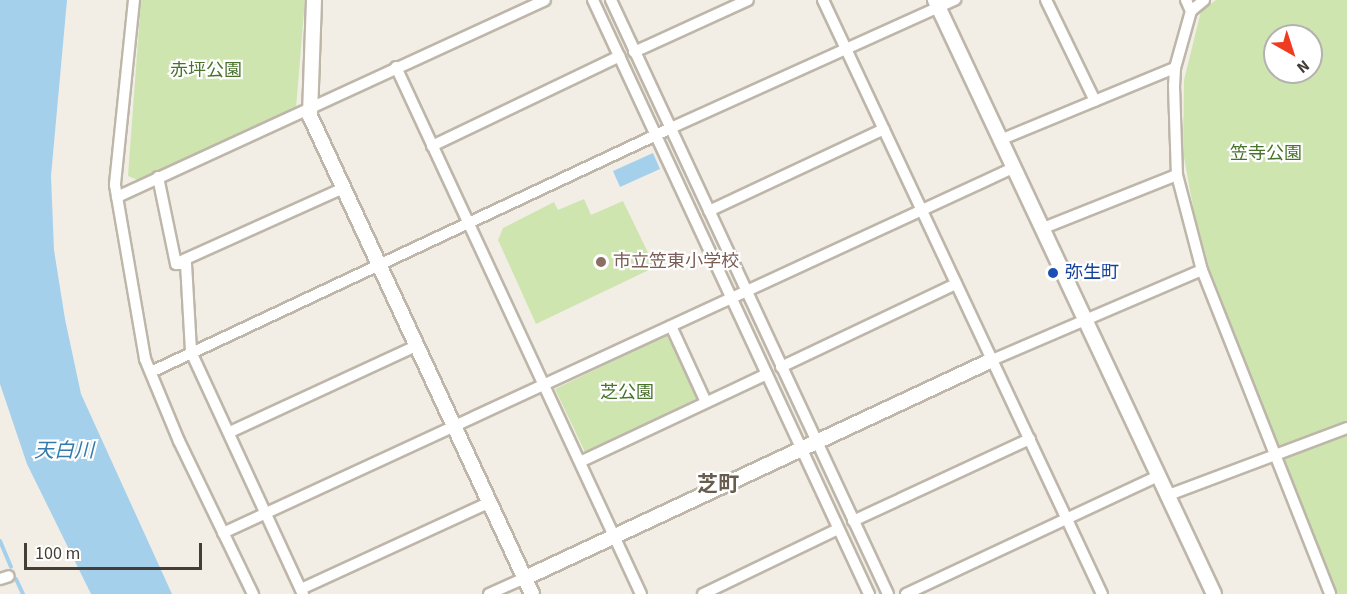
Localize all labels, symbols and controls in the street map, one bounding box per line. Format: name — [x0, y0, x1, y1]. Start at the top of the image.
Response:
north arrow — [1263, 24, 1323, 84]
text: N — [1292, 55, 1314, 78]
park label: 赤坪公園 — [170, 60, 242, 82]
park label: 笠寺公園 — [1230, 143, 1302, 165]
place label: 市立笠東小学校 — [613, 251, 739, 273]
marker: 市立笠東小学校 — [594, 255, 608, 269]
place label: 弥生町 — [1065, 262, 1119, 284]
marker: 弥生町 — [1046, 266, 1060, 280]
park label: 芝公園 — [600, 382, 654, 404]
water label: 天白川 — [34, 439, 94, 463]
district label: 芝町 — [697, 471, 739, 497]
scale bar — [27, 531, 206, 569]
text: 100 m — [35, 541, 80, 566]

